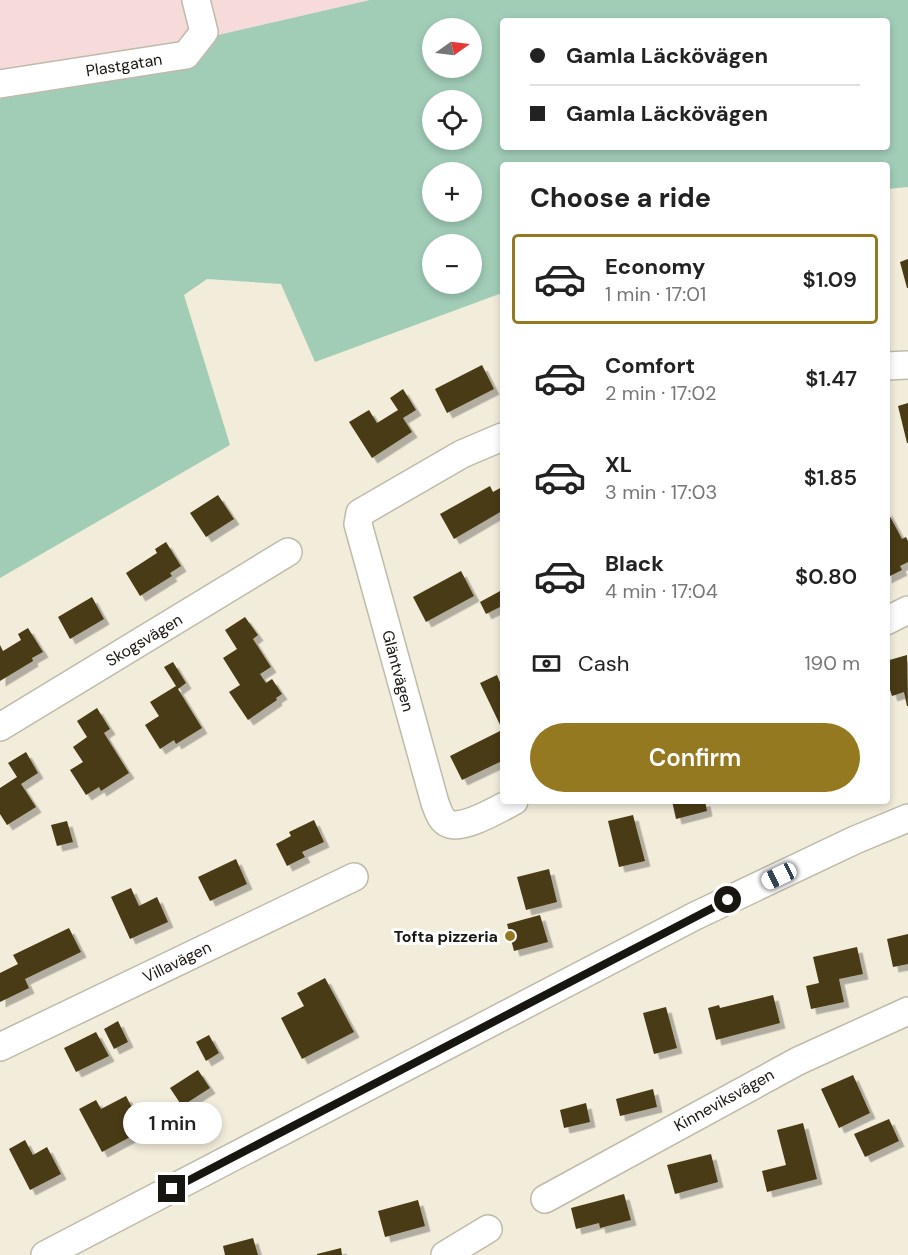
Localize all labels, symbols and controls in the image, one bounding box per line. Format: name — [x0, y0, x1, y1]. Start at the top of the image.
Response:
north arrow — [422, 18, 482, 78]
map controls — [422, 18, 482, 294]
text: Gamla Läckövägen — [566, 41, 768, 70]
street label: Plastgatan — [84, 49, 164, 81]
button: locate — [422, 90, 482, 150]
text: Gamla Läckövägen — [566, 99, 768, 128]
button: + — [422, 162, 482, 222]
text: Choose a ride — [530, 180, 711, 215]
button: − — [422, 234, 482, 294]
icon: car — [533, 252, 587, 306]
text: Economy — [605, 252, 705, 281]
text: $1.09 — [803, 265, 857, 294]
text: 1 min · 17:01 — [605, 281, 706, 307]
icon: car — [533, 351, 587, 405]
text: Comfort — [605, 351, 695, 380]
text: $1.47 — [805, 364, 857, 393]
text: 2 min · 17:02 — [605, 380, 717, 406]
icon: car — [533, 450, 587, 504]
text: XL — [605, 450, 632, 479]
text: $1.85 — [804, 463, 857, 492]
text: 3 min · 17:03 — [605, 479, 717, 505]
icon: car — [533, 549, 587, 603]
text: Black — [605, 549, 664, 578]
text: $0.80 — [795, 562, 857, 591]
text: 4 min · 17:04 — [605, 578, 718, 604]
street label: Skogsvägen — [102, 609, 186, 671]
street label: Gläntvägen — [377, 628, 419, 714]
icon: cash — [530, 647, 563, 680]
text: Cash — [578, 649, 629, 678]
text: 190 m — [804, 650, 860, 676]
button: Confirm — [530, 723, 860, 792]
car — [759, 860, 799, 892]
route start — [714, 886, 741, 913]
place label: Tofta pizzeria — [394, 926, 498, 947]
marker: Tofta pizzeria — [503, 929, 517, 943]
street label: Villavägen — [139, 936, 215, 988]
street label: Kinneviksvägen — [670, 1064, 778, 1136]
callout: 1 min — [122, 1102, 222, 1144]
text: 1 min — [149, 1110, 196, 1136]
route end — [158, 1175, 185, 1202]

